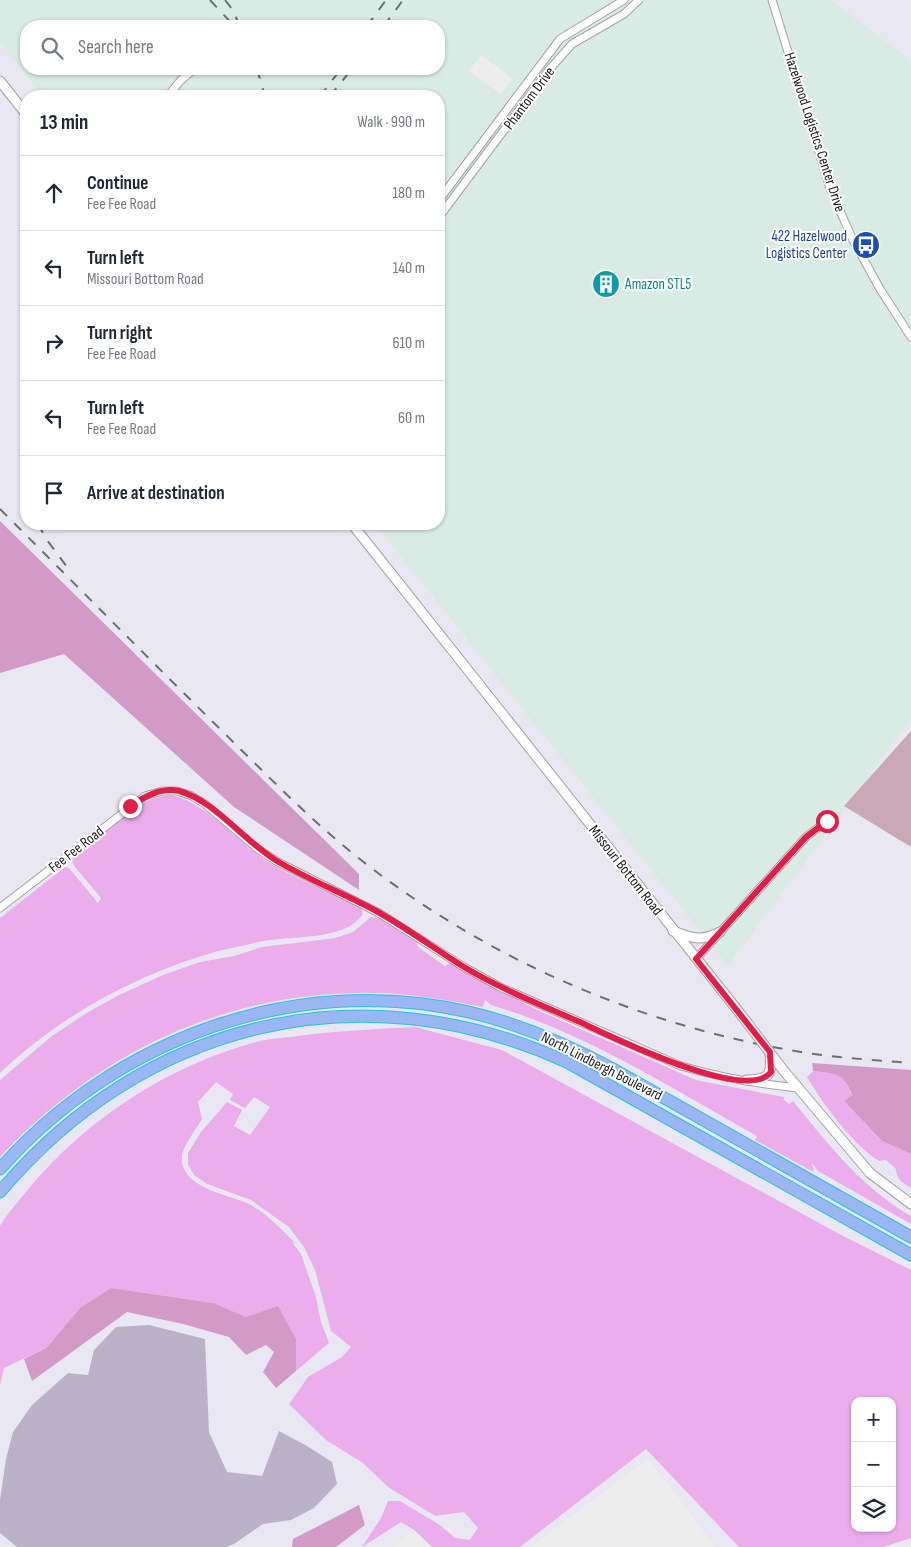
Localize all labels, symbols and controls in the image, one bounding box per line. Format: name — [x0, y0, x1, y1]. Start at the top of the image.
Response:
search box — [20, 20, 445, 75]
icon: search — [38, 34, 66, 62]
text: Search here — [78, 36, 154, 59]
street label: Hazelwood Logistics Center Drive — [780, 50, 849, 214]
street label: Phantom Drive — [500, 63, 559, 134]
text: 13 min — [40, 110, 88, 135]
text: Walk · 990 m — [357, 113, 425, 132]
text: Continue — [87, 172, 148, 195]
icon: ahead — [40, 179, 68, 207]
text: 180 m — [392, 184, 425, 203]
text: Fee Fee Road — [87, 195, 156, 214]
place label: 422 Hazelwood Logistics Center — [766, 227, 848, 263]
bus stop icon: 422 Hazelwood Logistics Center — [851, 230, 881, 260]
text: Turn left — [87, 247, 144, 270]
icon: left — [40, 254, 68, 282]
text: 140 m — [393, 259, 425, 278]
building icon: Amazon STL5 — [591, 269, 621, 299]
text: Missouri Bottom Road — [87, 270, 204, 289]
place label: Amazon STL5 — [624, 275, 691, 294]
text: Turn right — [87, 322, 152, 345]
icon: right — [40, 329, 68, 357]
text: 610 m — [392, 334, 425, 353]
text: Fee Fee Road — [87, 345, 156, 364]
text: Turn left — [87, 397, 144, 420]
icon: left — [40, 404, 68, 432]
text: 60 m — [398, 409, 425, 428]
text: Fee Fee Road — [87, 420, 156, 439]
icon: arrive — [40, 479, 68, 507]
text: Arrive at destination — [87, 482, 225, 505]
route end — [119, 795, 142, 818]
route start — [816, 810, 839, 833]
street label: Missouri Bottom Road — [584, 821, 667, 919]
street label: Fee Fee Road — [45, 822, 108, 877]
street label: North Lindbergh Boulevard — [538, 1028, 665, 1105]
map controls — [851, 1397, 896, 1532]
button: + — [851, 1397, 896, 1442]
button: − — [851, 1442, 896, 1487]
button: layers — [851, 1487, 896, 1532]

